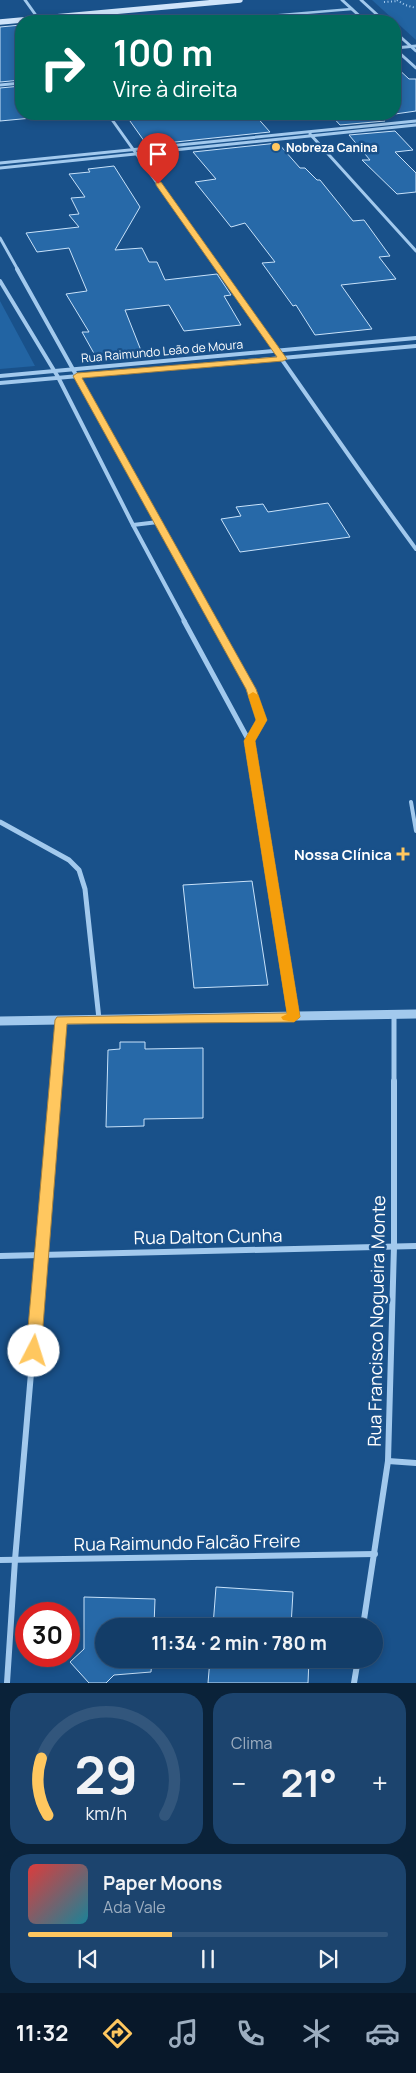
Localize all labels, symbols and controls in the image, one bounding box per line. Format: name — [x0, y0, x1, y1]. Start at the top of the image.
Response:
text: 100 m — [113, 29, 213, 77]
icon: right — [30, 35, 95, 100]
text: Vire à direita — [113, 74, 237, 104]
pin — [137, 133, 179, 184]
place label: Nobreza Canina — [286, 139, 378, 156]
icon: arrive — [144, 140, 172, 168]
marker: Nobreza Canina — [270, 141, 282, 153]
street label: Rua Raimundo Leão de Moura — [80, 335, 244, 367]
place label: Nossa Clínica — [294, 844, 392, 865]
marker: Nossa Clínica — [396, 847, 410, 861]
street label: Rua Francisco Nogueira Monte — [362, 1195, 390, 1447]
street label: Rua Dalton Cunha — [133, 1223, 283, 1249]
position arrow — [7, 1324, 59, 1376]
street label: Rua Raimundo Falcão Freire — [73, 1528, 301, 1556]
speed limit sign: 30 — [15, 1602, 80, 1667]
text: 11:34 · 2 min · 780 m — [151, 1630, 327, 1656]
text: Clima — [231, 1732, 272, 1754]
text: 29 — [75, 1739, 138, 1810]
text: 21° — [281, 1756, 337, 1808]
text: − — [231, 1764, 246, 1802]
text: + — [372, 1764, 388, 1802]
text: km/h — [86, 1801, 127, 1825]
text: Paper Moons — [103, 1870, 222, 1896]
text: Ada Vale — [103, 1896, 166, 1918]
icon: previous — [74, 1945, 102, 1973]
icon: pause — [194, 1945, 222, 1973]
icon: next — [314, 1945, 342, 1973]
icon: directions — [100, 2016, 135, 2051]
icon: music — [166, 2016, 201, 2051]
icon: phone — [233, 2016, 268, 2051]
icon: climate — [299, 2016, 334, 2051]
icon: car — [365, 2016, 400, 2051]
text: 11:32 — [16, 2018, 68, 2048]

